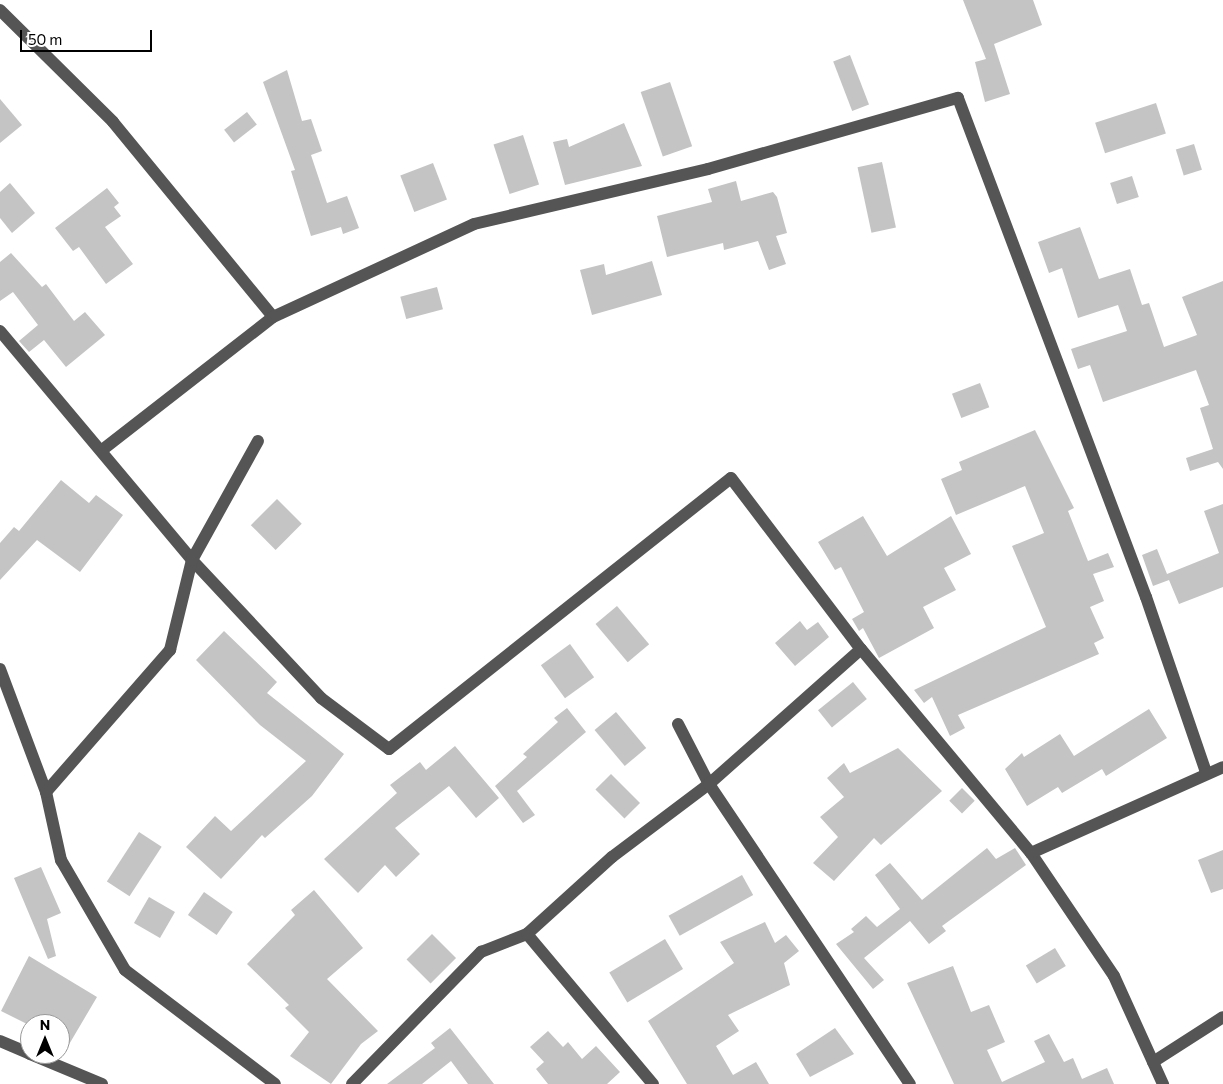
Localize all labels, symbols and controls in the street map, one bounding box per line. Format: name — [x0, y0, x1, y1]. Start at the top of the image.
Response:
scale bar — [22, 20, 155, 52]
text: 50 m — [28, 30, 62, 48]
north arrow — [20, 1014, 70, 1064]
text: N — [40, 1016, 50, 1033]

